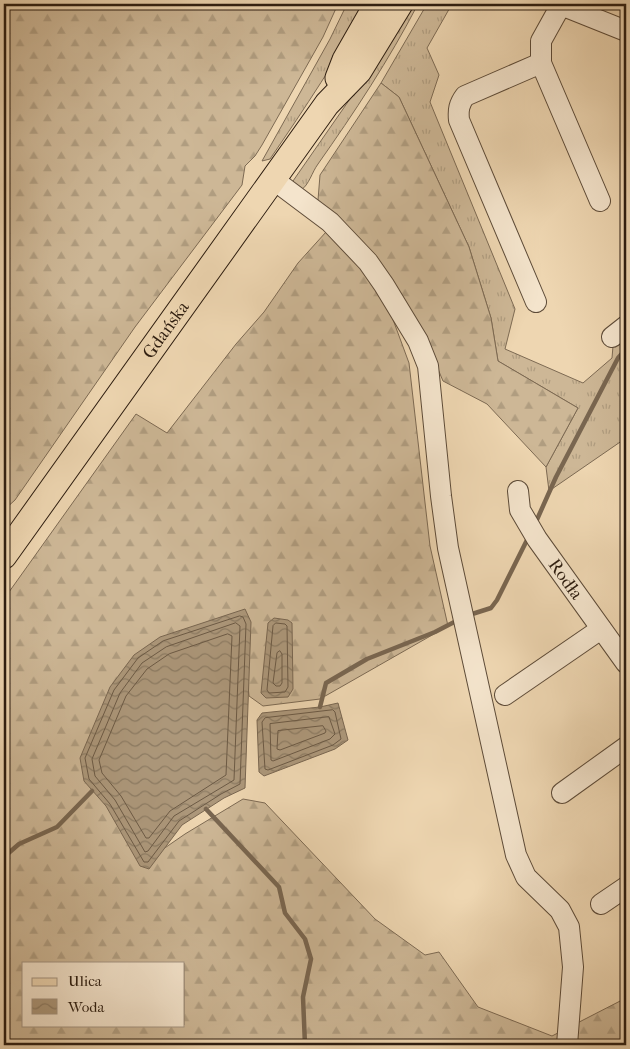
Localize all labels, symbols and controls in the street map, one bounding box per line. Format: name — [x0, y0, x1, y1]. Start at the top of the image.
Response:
street label: Gdańska — [138, 297, 194, 363]
street label: Rodła — [544, 555, 587, 604]
legend — [22, 962, 185, 1026]
text: Ulica — [68, 972, 103, 990]
text: Woda — [67, 998, 105, 1016]

